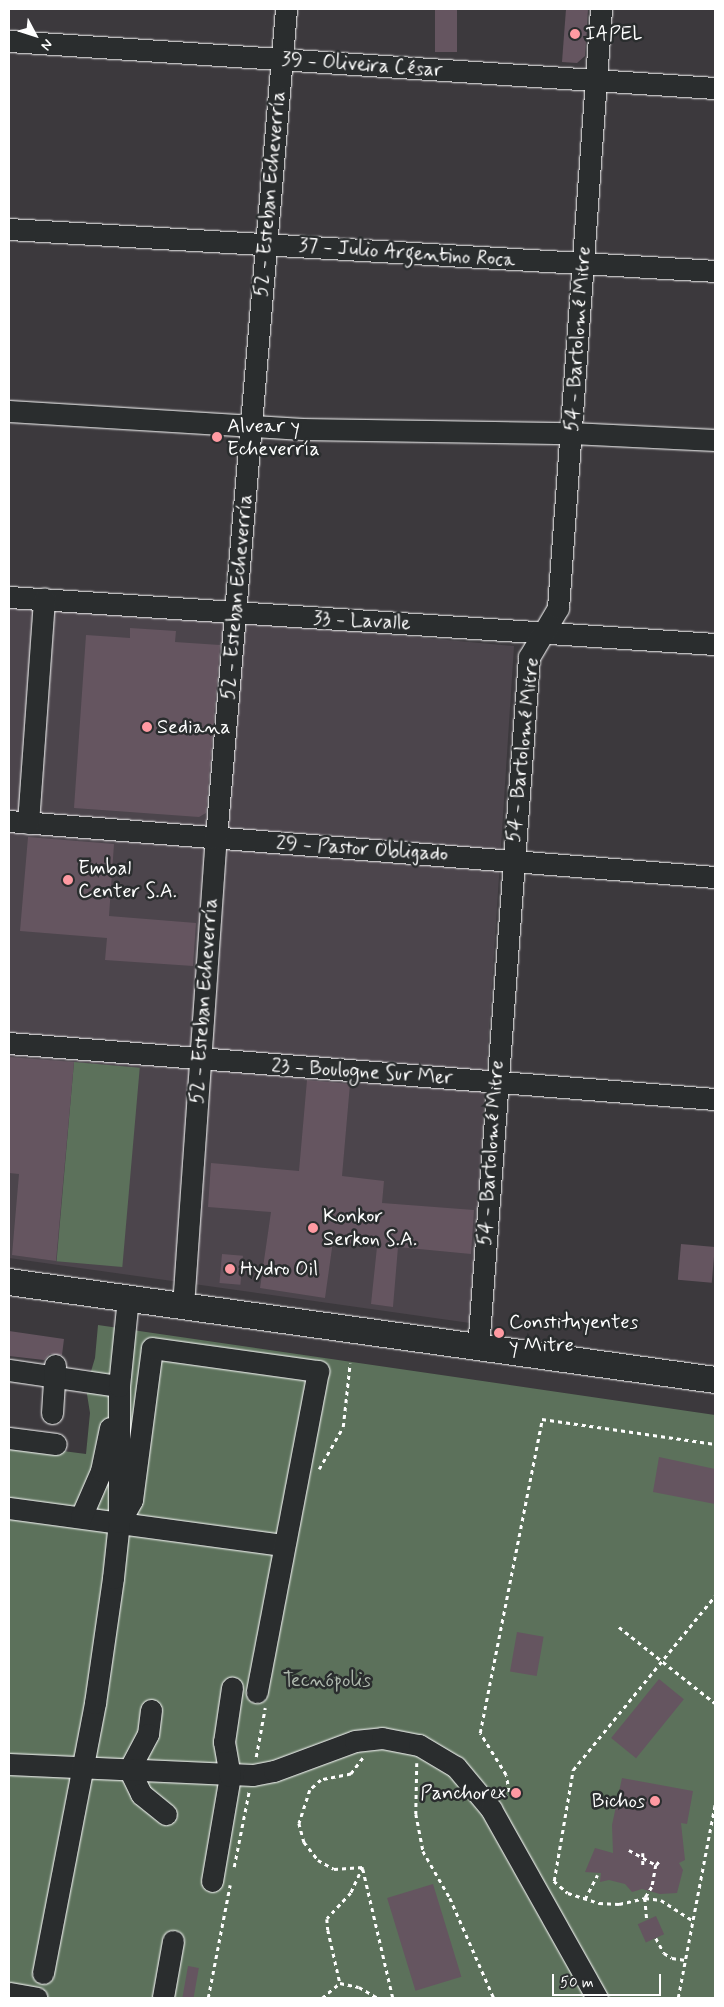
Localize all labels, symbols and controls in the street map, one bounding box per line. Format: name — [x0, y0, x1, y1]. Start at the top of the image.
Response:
north arrow — [10, 10, 60, 60]
place label: IAPEL — [585, 22, 643, 46]
marker: IAPEL — [569, 28, 581, 40]
text: N — [37, 35, 56, 54]
street label: 39 - Oliveira César — [280, 47, 444, 83]
street label: 52 - Esteban Echeverría — [249, 90, 291, 298]
street label: 37 - Julio Argentino Roca — [298, 233, 516, 273]
street label: 54 - Bartolomé Mitre — [560, 246, 596, 432]
place label: Alvear y Echeverría — [227, 414, 320, 461]
marker: Alvear y Echeverría — [211, 431, 223, 443]
street label: 52 - Esteban Echeverría — [216, 493, 258, 701]
street label: 33 - Lavalle — [313, 606, 411, 636]
street label: 54 - Bartolomé Mitre — [501, 656, 545, 844]
place label: Sediana — [157, 715, 230, 739]
marker: Sediana — [141, 721, 153, 733]
street label: 29 - Pastor Obligado — [276, 831, 448, 867]
place label: Embal Center S.A. — [78, 856, 178, 903]
marker: Embal Center S.A. — [62, 874, 74, 886]
street label: 52 - Esteban Echeverría — [185, 897, 223, 1105]
street label: 23 - Boulogne Sur Mer — [269, 1054, 455, 1090]
street label: 54 - Bartolomé Mitre — [473, 1060, 509, 1246]
place label: Konkor Serkon S.A. — [323, 1204, 418, 1251]
marker: Konkor Serkon S.A. — [307, 1222, 319, 1234]
place label: Hydro Oil — [240, 1257, 318, 1281]
marker: Hydro Oil — [224, 1263, 236, 1275]
place label: Constituyentes y Mitre — [509, 1310, 638, 1357]
marker: Constituyentes y Mitre — [493, 1327, 505, 1339]
park label: Tecnópolis — [283, 1668, 371, 1692]
place label: Panchorex — [420, 1781, 506, 1805]
marker: Panchorex — [510, 1787, 522, 1799]
place label: Bichos — [592, 1789, 645, 1813]
marker: Bichos — [649, 1795, 661, 1807]
scale bar — [554, 1964, 663, 1996]
text: 50 m — [560, 1973, 594, 1993]

